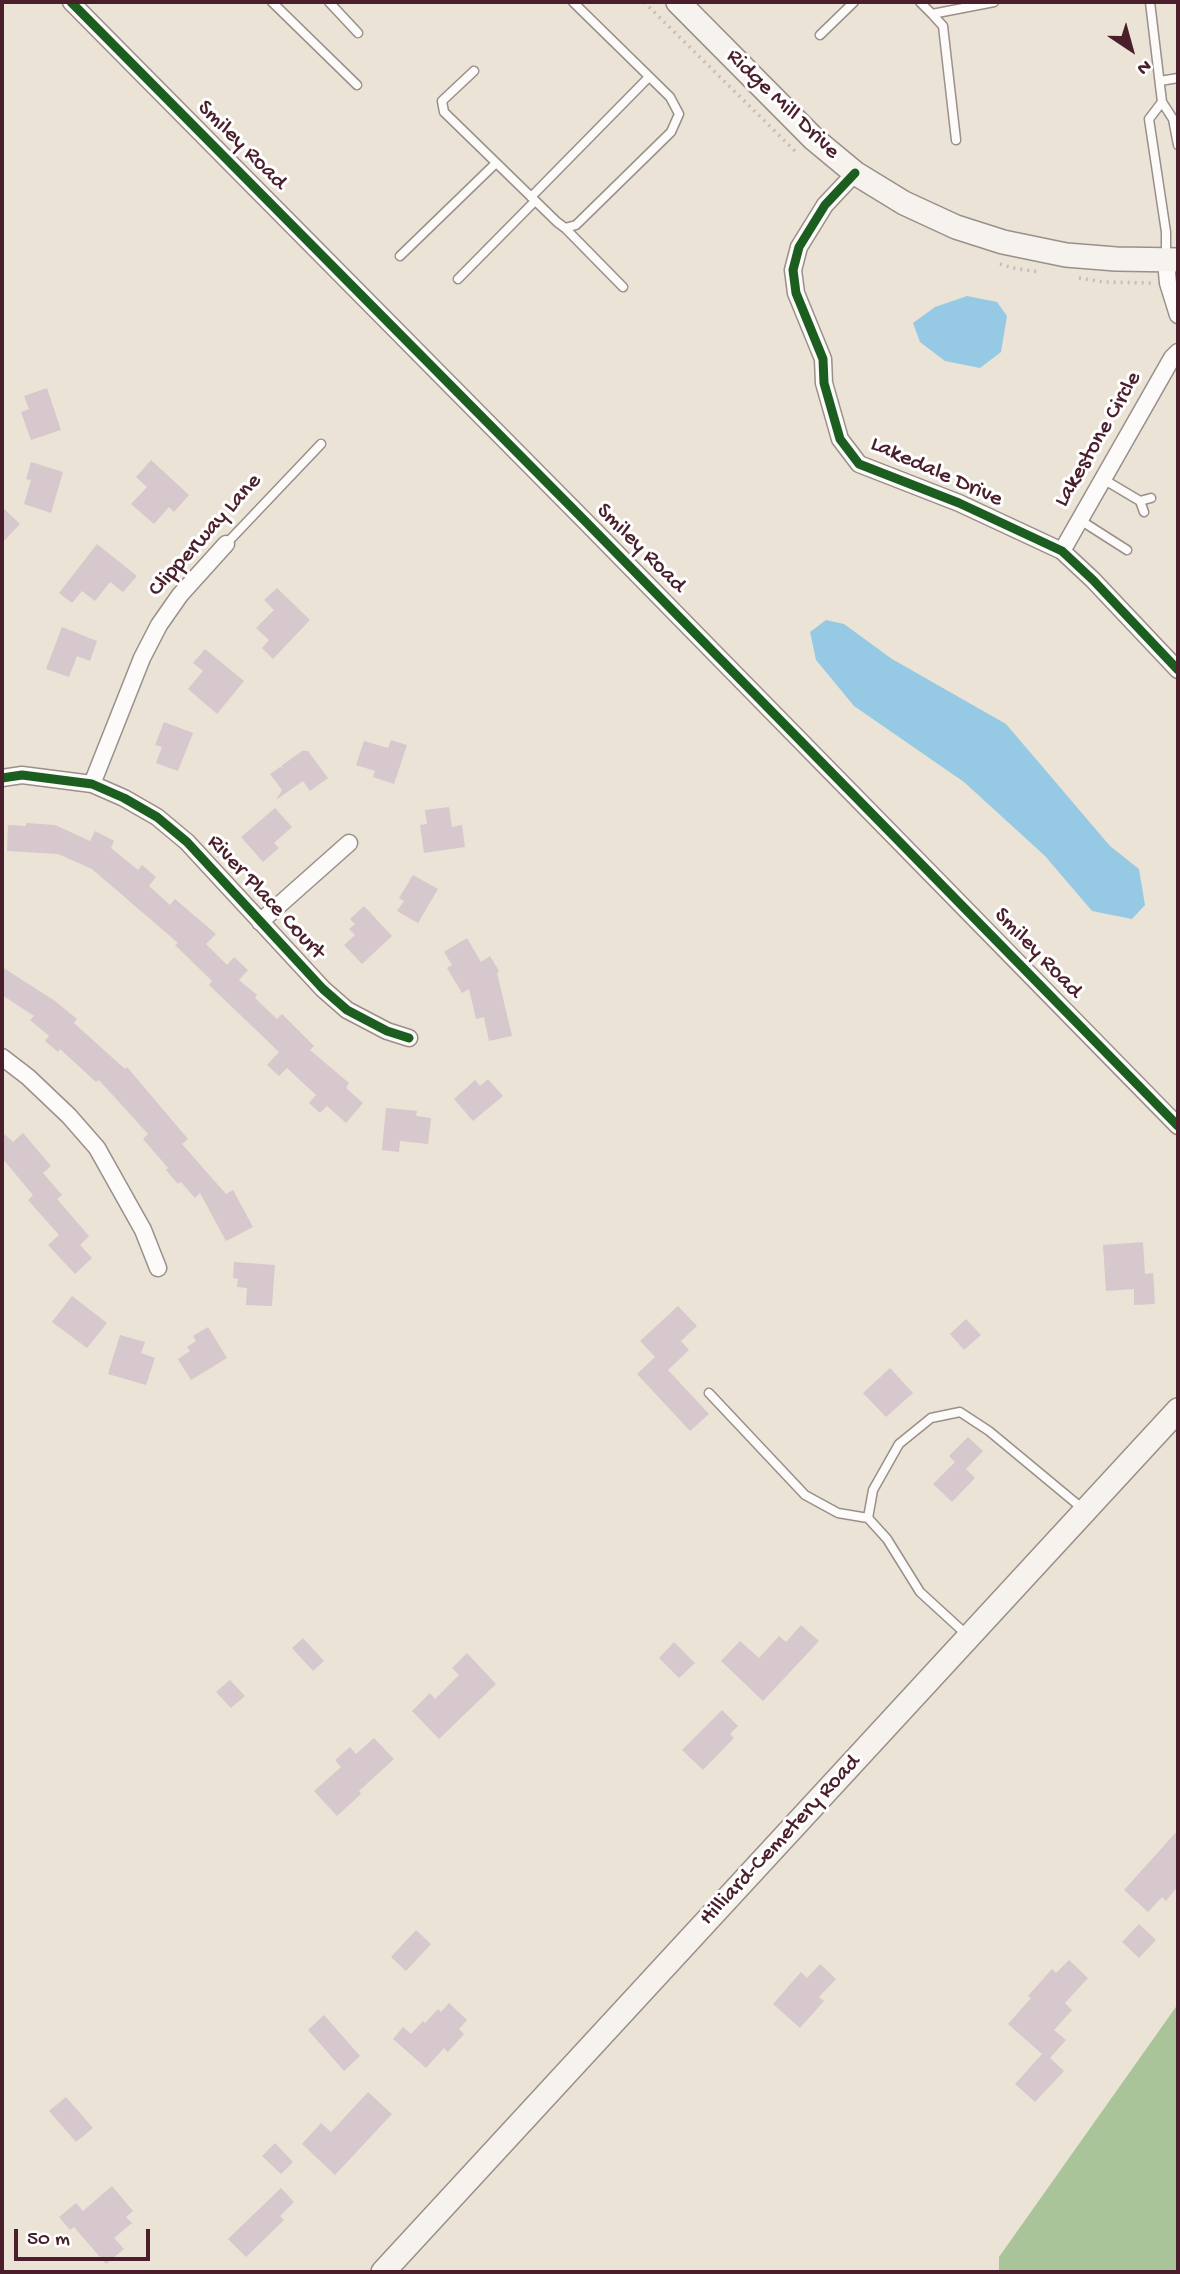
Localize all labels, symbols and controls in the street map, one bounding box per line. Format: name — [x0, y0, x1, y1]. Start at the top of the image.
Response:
north arrow — [1096, 14, 1166, 84]
street label: Ridge Mill Drive — [719, 44, 845, 166]
text: N — [1132, 53, 1155, 79]
street label: Smiley Road — [190, 95, 292, 197]
street label: Lakestone Circle — [1049, 367, 1149, 513]
street label: Lakedale Drive — [865, 431, 1007, 515]
street label: Clipperway Lane — [143, 469, 269, 603]
street label: Smiley Road — [589, 498, 691, 600]
street label: River Place Court — [200, 830, 330, 966]
street label: Smiley Road — [987, 903, 1087, 1005]
street label: Hilliard-Cemetery Road — [695, 1750, 867, 1932]
scale bar — [18, 2214, 154, 2258]
text: 50 m — [27, 2228, 70, 2253]

